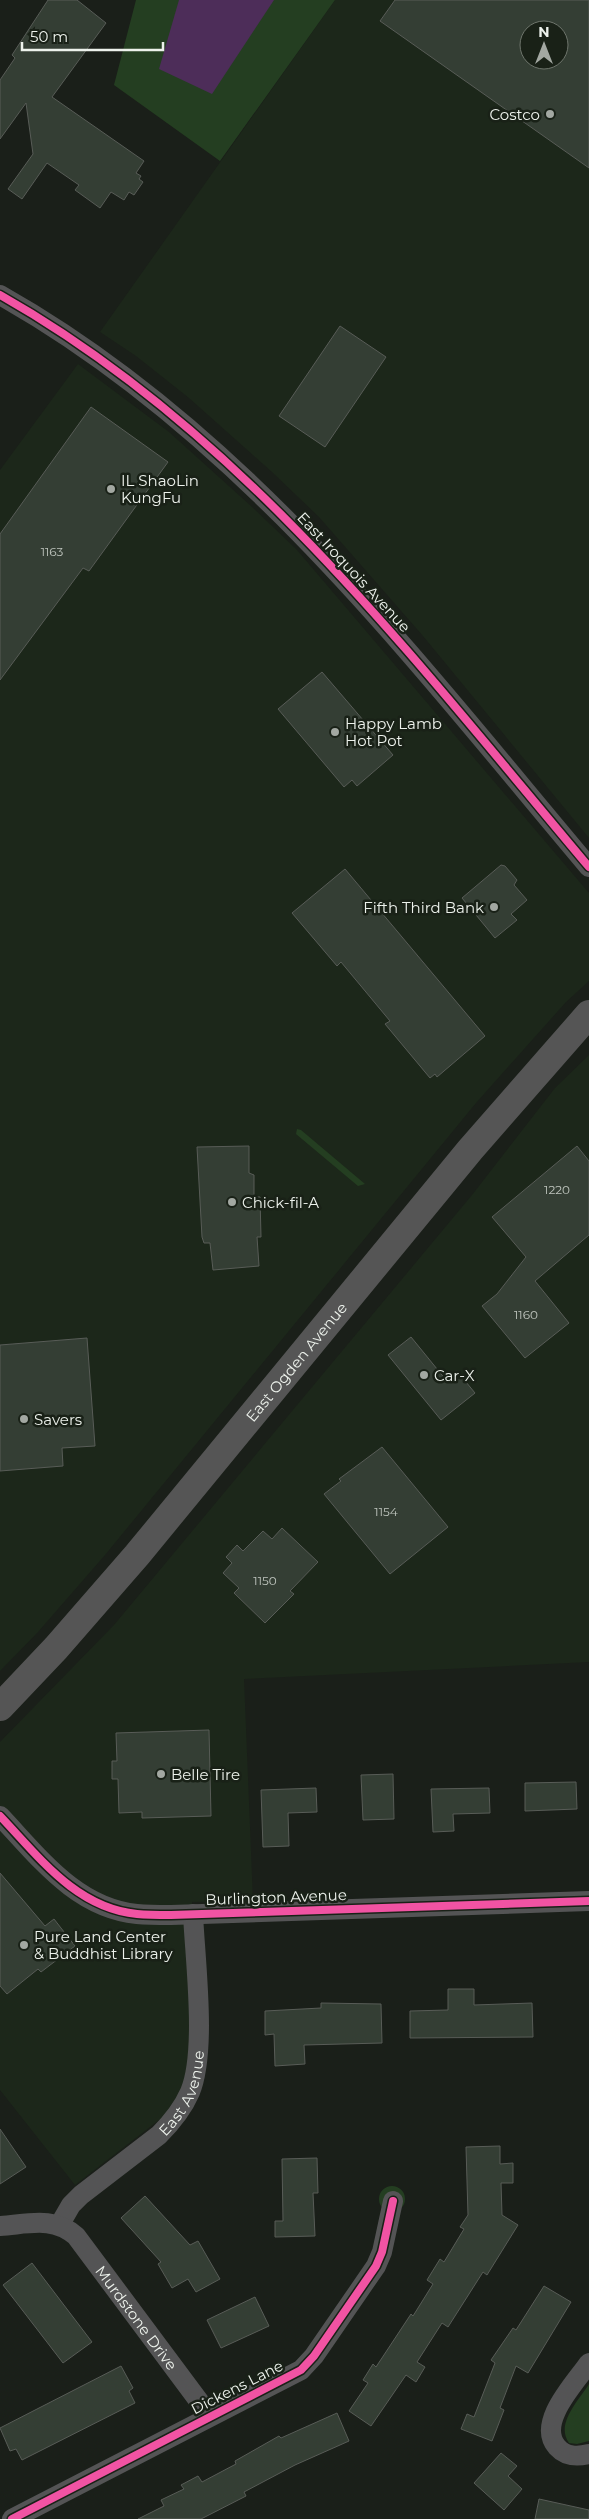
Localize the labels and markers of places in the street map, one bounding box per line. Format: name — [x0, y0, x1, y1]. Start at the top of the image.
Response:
place label: Costco — [489, 105, 540, 124]
marker: Costco — [544, 108, 556, 120]
place label: IL ShaoLin KungFu — [121, 471, 199, 507]
marker: IL ShaoLin KungFu — [105, 483, 117, 495]
place label: Happy Lamb Hot Pot — [345, 714, 442, 750]
marker: Happy Lamb Hot Pot — [329, 726, 341, 738]
place label: Fifth Third Bank — [363, 898, 484, 917]
marker: Fifth Third Bank — [488, 901, 500, 913]
place label: Chick-fil-A — [242, 1193, 319, 1212]
marker: Chick-fil-A — [226, 1196, 238, 1208]
place label: Car-X — [434, 1366, 475, 1385]
marker: Car-X — [418, 1369, 430, 1381]
place label: Savers — [34, 1410, 82, 1429]
marker: Savers — [18, 1413, 30, 1425]
place label: Belle Tire — [171, 1765, 240, 1784]
marker: Belle Tire — [155, 1768, 167, 1780]
place label: Pure Land Center & Buddhist Library — [34, 1927, 173, 1963]
marker: Pure Land Center & Buddhist Library — [18, 1939, 30, 1951]

